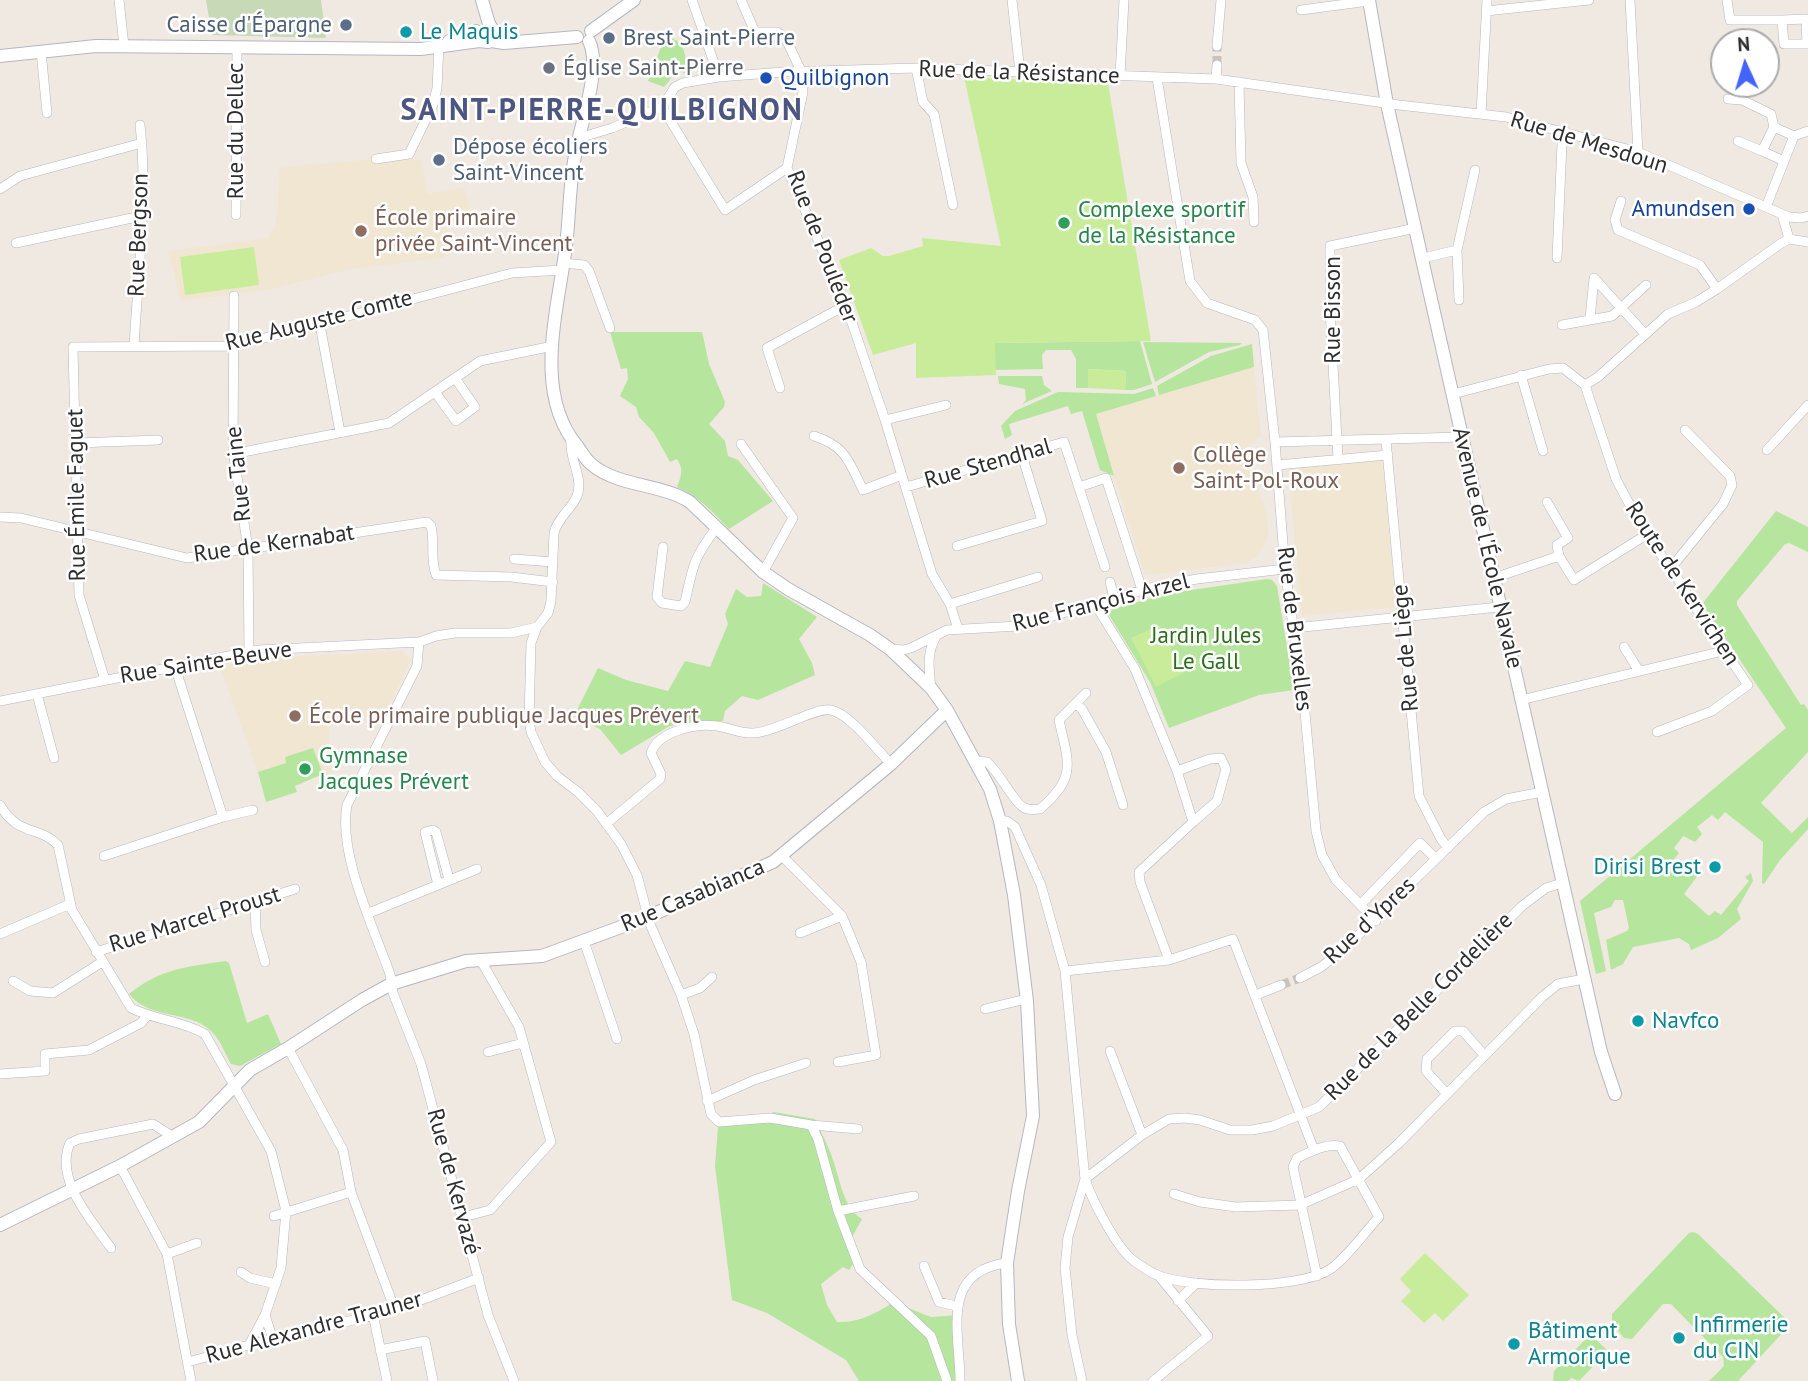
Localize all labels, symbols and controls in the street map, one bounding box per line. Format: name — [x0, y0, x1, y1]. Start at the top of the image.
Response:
place label: Caisse d'Épargne — [166, 11, 332, 39]
marker: Caisse d'Épargne — [338, 17, 354, 33]
place label: Le Maquis — [420, 18, 519, 46]
marker: Le Maquis — [398, 24, 414, 40]
place label: Brest Saint-Pierre — [623, 24, 795, 52]
north arrow — [1710, 28, 1780, 98]
marker: Brest Saint-Pierre — [601, 30, 617, 46]
text: N — [1737, 32, 1751, 56]
place label: Église Saint-Pierre — [563, 54, 744, 82]
street label: Rue de la Résistance — [918, 56, 1120, 90]
marker: Église Saint-Pierre — [541, 60, 557, 76]
street label: Rue du Dellec — [222, 63, 250, 199]
place label: Quilbignon — [780, 64, 889, 92]
marker: Quilbignon — [758, 70, 774, 86]
district label: SAINT-PIERRE-QUILBIGNON — [403, 93, 801, 129]
street label: Rue de Mesdoun — [1507, 106, 1671, 180]
place label: Dépose écoliers Saint-Vincent — [453, 133, 608, 187]
marker: Dépose écoliers Saint-Vincent — [431, 152, 447, 168]
street label: Rue de Pouléder — [780, 167, 864, 327]
street label: Rue Bergson — [123, 173, 155, 297]
place label: Amundsen — [1632, 195, 1735, 223]
place label: Complexe sportif de la Résistance — [1078, 196, 1245, 250]
marker: Amundsen — [1741, 201, 1757, 217]
place label: École primaire privée Saint-Vincent — [375, 204, 572, 258]
marker: Complexe sportif de la Résistance — [1056, 215, 1072, 231]
marker: École primaire privée Saint-Vincent — [353, 223, 369, 239]
street label: Rue Bisson — [1319, 256, 1347, 364]
street label: Rue Auguste Comte — [223, 284, 415, 358]
street label: Rue Émile Faguet — [62, 408, 92, 582]
street label: Rue Taine — [220, 425, 258, 523]
street label: Avenue de l'École Navale — [1446, 425, 1528, 671]
street label: Rue Stendhal — [921, 433, 1055, 495]
place label: Collège Saint-Pol-Roux — [1193, 441, 1339, 495]
marker: Collège Saint-Pol-Roux — [1171, 460, 1187, 476]
street label: Route de Kervichen — [1619, 497, 1745, 671]
street label: Rue de Kernabat — [192, 519, 356, 569]
street label: Rue de Bruxelles — [1270, 545, 1318, 713]
street label: Rue François Arzel — [1010, 568, 1192, 638]
street label: Rue de Liège — [1387, 583, 1425, 713]
park label: Jardin Jules Le Gall — [1151, 622, 1261, 676]
street label: Rue Sainte-Beuve — [118, 636, 294, 690]
place label: École primaire publique Jacques Prévert — [309, 702, 699, 730]
marker: École primaire publique Jacques Prévert — [287, 708, 303, 724]
place label: Gymnase Jacques Prévert — [319, 742, 469, 796]
marker: Gymnase Jacques Prévert — [297, 761, 313, 777]
street label: Rue Casabianca — [617, 853, 769, 939]
place label: Dirisi Brest — [1593, 853, 1701, 881]
marker: Dirisi Brest — [1707, 859, 1723, 875]
street label: Rue d'Ypres — [1319, 872, 1421, 970]
street label: Rue Marcel Proust — [106, 881, 284, 959]
street label: Rue de la Belle Cordelière — [1319, 907, 1519, 1107]
place label: Navfco — [1652, 1007, 1719, 1035]
marker: Navfco — [1630, 1013, 1646, 1029]
street label: Rue de Kervazé — [420, 1106, 486, 1258]
street label: Rue Alexandre Trauner — [203, 1286, 425, 1370]
place label: Infirmerie du CIN — [1693, 1311, 1789, 1365]
place label: Bâtiment Armorique — [1528, 1317, 1631, 1371]
marker: Infirmerie du CIN — [1671, 1330, 1687, 1346]
marker: Bâtiment Armorique — [1506, 1336, 1522, 1352]

